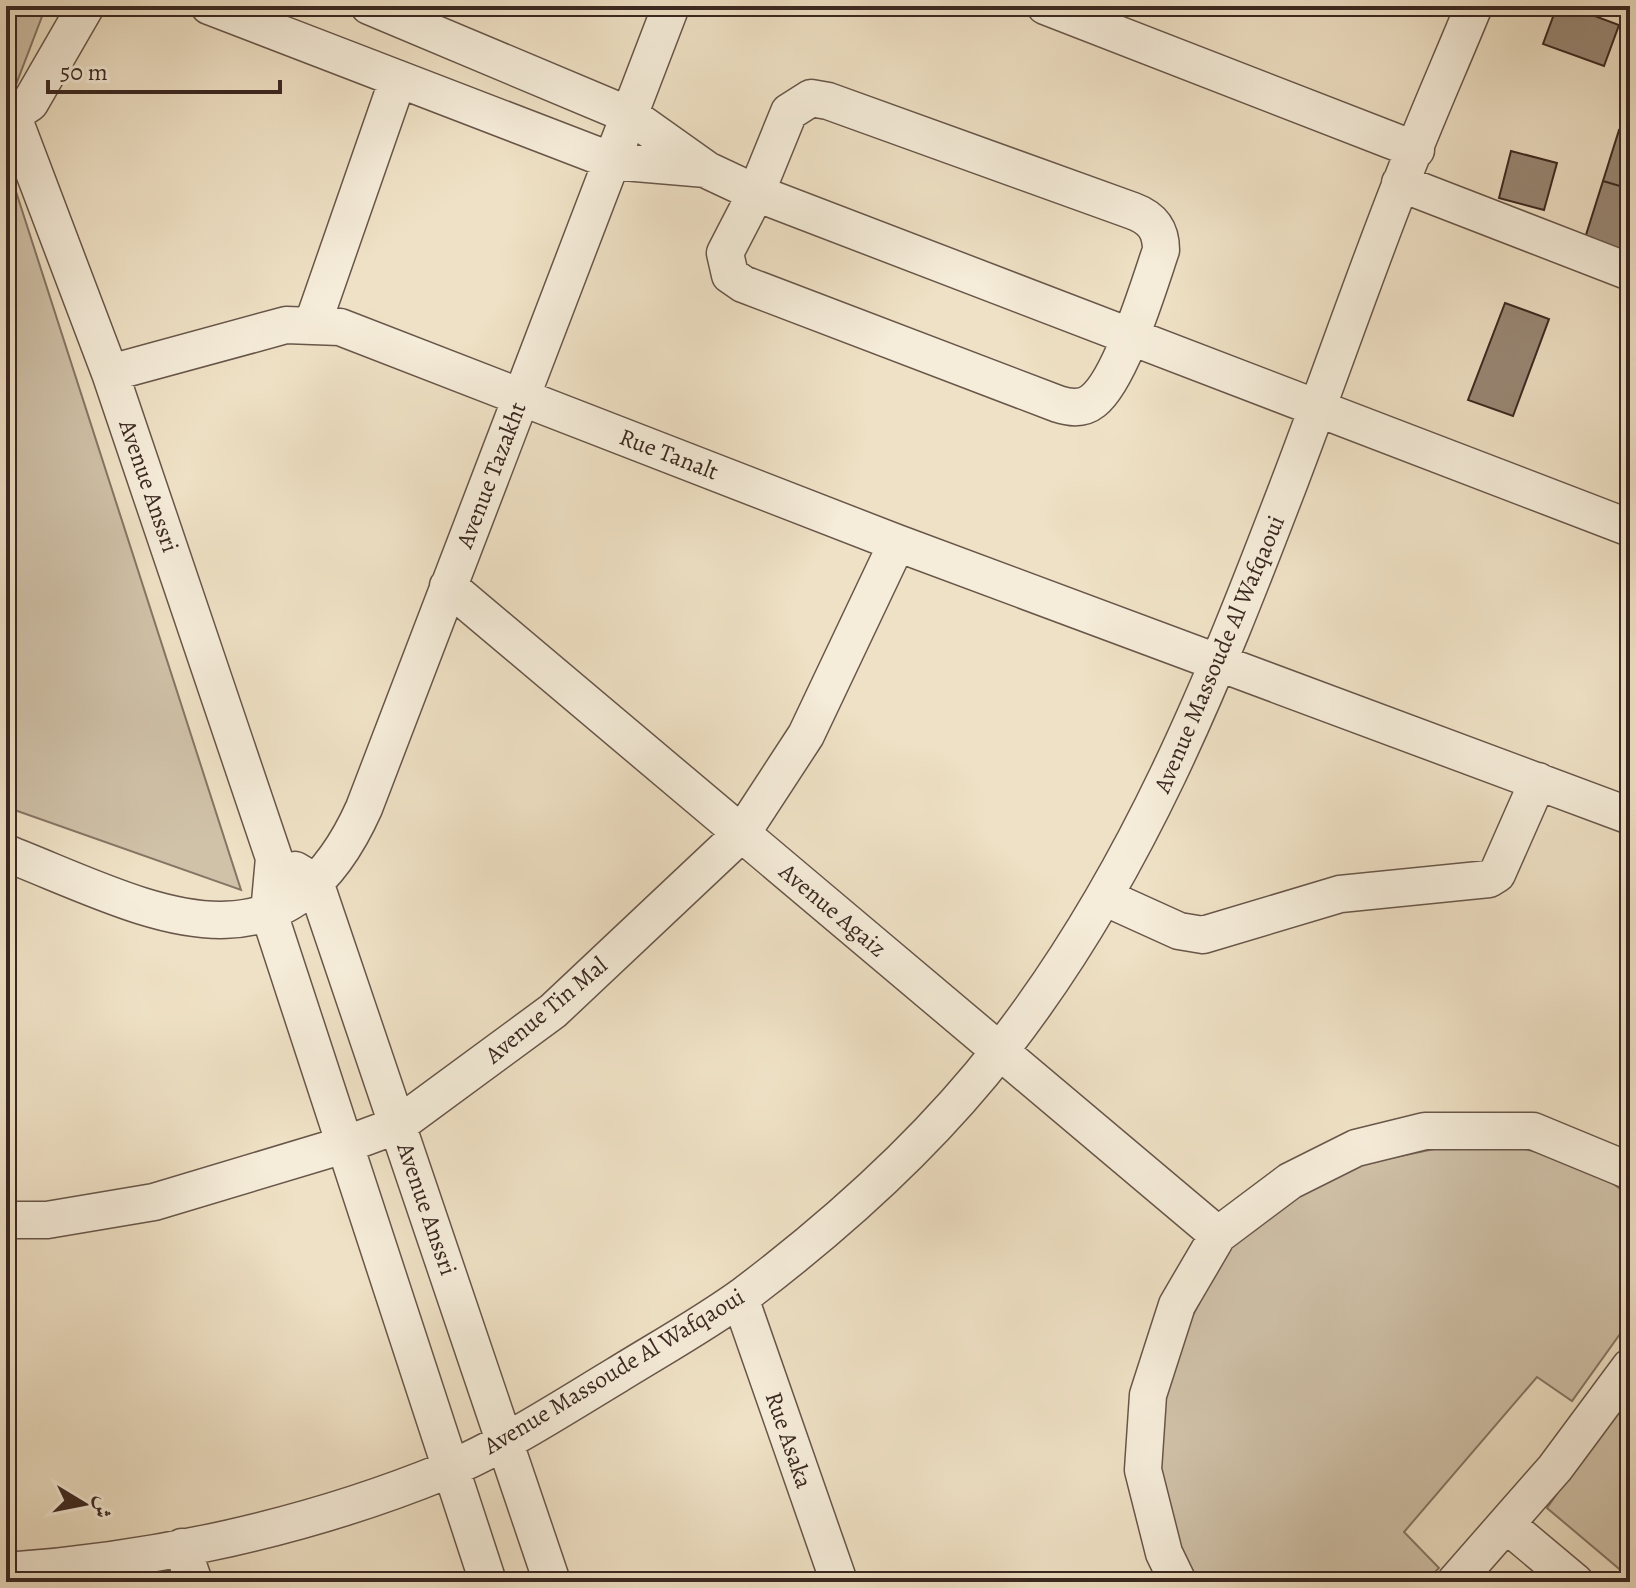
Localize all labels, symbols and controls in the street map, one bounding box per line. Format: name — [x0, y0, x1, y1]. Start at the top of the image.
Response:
scale bar — [48, 44, 280, 94]
text: 50 m — [60, 56, 108, 88]
street label: Avenue Tazakht — [448, 397, 534, 554]
street label: Avenue Anssri — [111, 415, 187, 557]
street label: Rue Tanalt — [615, 420, 723, 488]
street label: Avenue Massoude Al Wafqaoui — [1146, 510, 1292, 799]
street label: Avenue Agaiz — [772, 855, 893, 964]
street label: Avenue Tin Mal — [477, 949, 614, 1071]
street label: Avenue Anssri — [389, 1138, 465, 1280]
street label: Avenue Massoude Al Wafqaoui — [477, 1280, 750, 1462]
street label: Rue Asaka — [758, 1388, 821, 1493]
north arrow — [44, 1464, 124, 1544]
text: ش — [86, 1494, 119, 1521]

